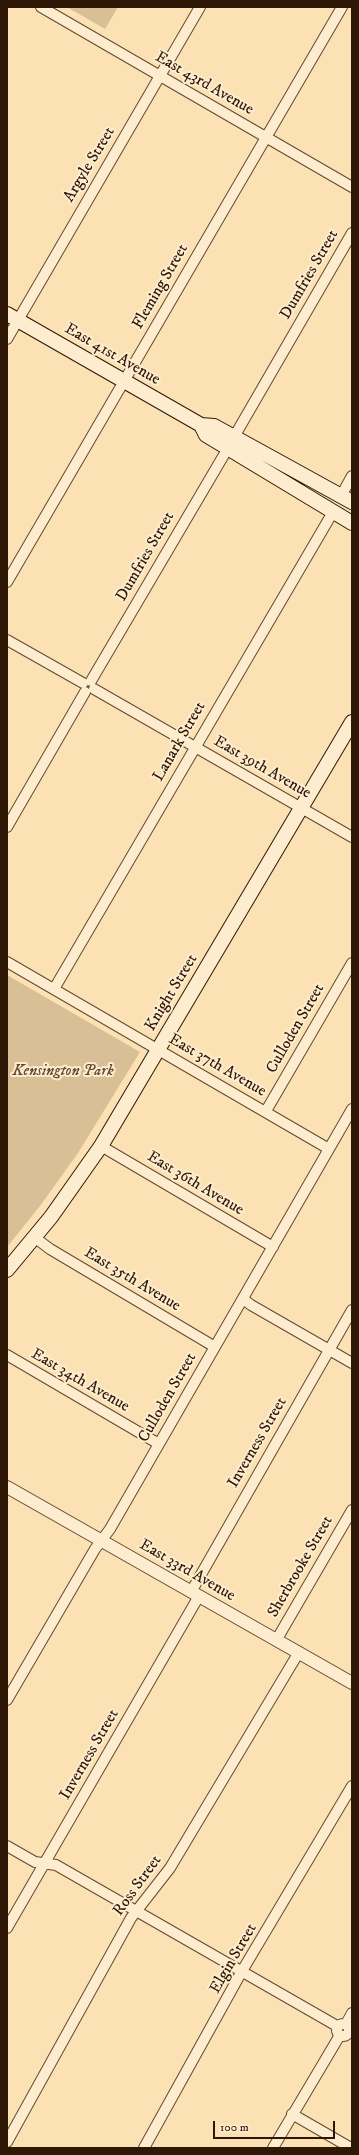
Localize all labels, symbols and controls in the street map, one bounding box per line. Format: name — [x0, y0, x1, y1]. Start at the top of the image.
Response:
street label: East 43rd Avenue — [151, 48, 257, 120]
street label: Argyle Street — [60, 124, 120, 206]
street label: Dumfries Street — [277, 227, 343, 323]
street label: Fleming Street — [129, 241, 193, 333]
street label: East 41st Avenue — [61, 320, 163, 390]
street label: Dumfries Street — [113, 509, 179, 605]
street label: Lanark Street — [150, 699, 210, 785]
street label: East 39th Avenue — [210, 732, 314, 804]
street label: Knight Street — [142, 951, 202, 1035]
street label: Culloden Street — [263, 981, 329, 1077]
street label: East 37th Avenue — [165, 1030, 269, 1102]
park label: Kensington Park — [12, 1062, 114, 1082]
street label: East 36th Avenue — [143, 1148, 247, 1220]
street label: East 35th Avenue — [80, 1244, 184, 1316]
street label: East 34th Avenue — [27, 1345, 133, 1417]
street label: Culloden Street — [135, 1350, 201, 1446]
street label: Inverness Street — [224, 1394, 292, 1492]
street label: Sherbrooke Street — [264, 1513, 338, 1621]
street label: East 33rd Avenue — [136, 1536, 238, 1606]
street label: Inverness Street — [56, 1706, 124, 1804]
street label: Ross Street — [110, 1852, 166, 1920]
street label: Elgin Street — [206, 1921, 262, 1997]
scale bar — [215, 2113, 337, 2139]
text: 100 m — [220, 2120, 249, 2135]

